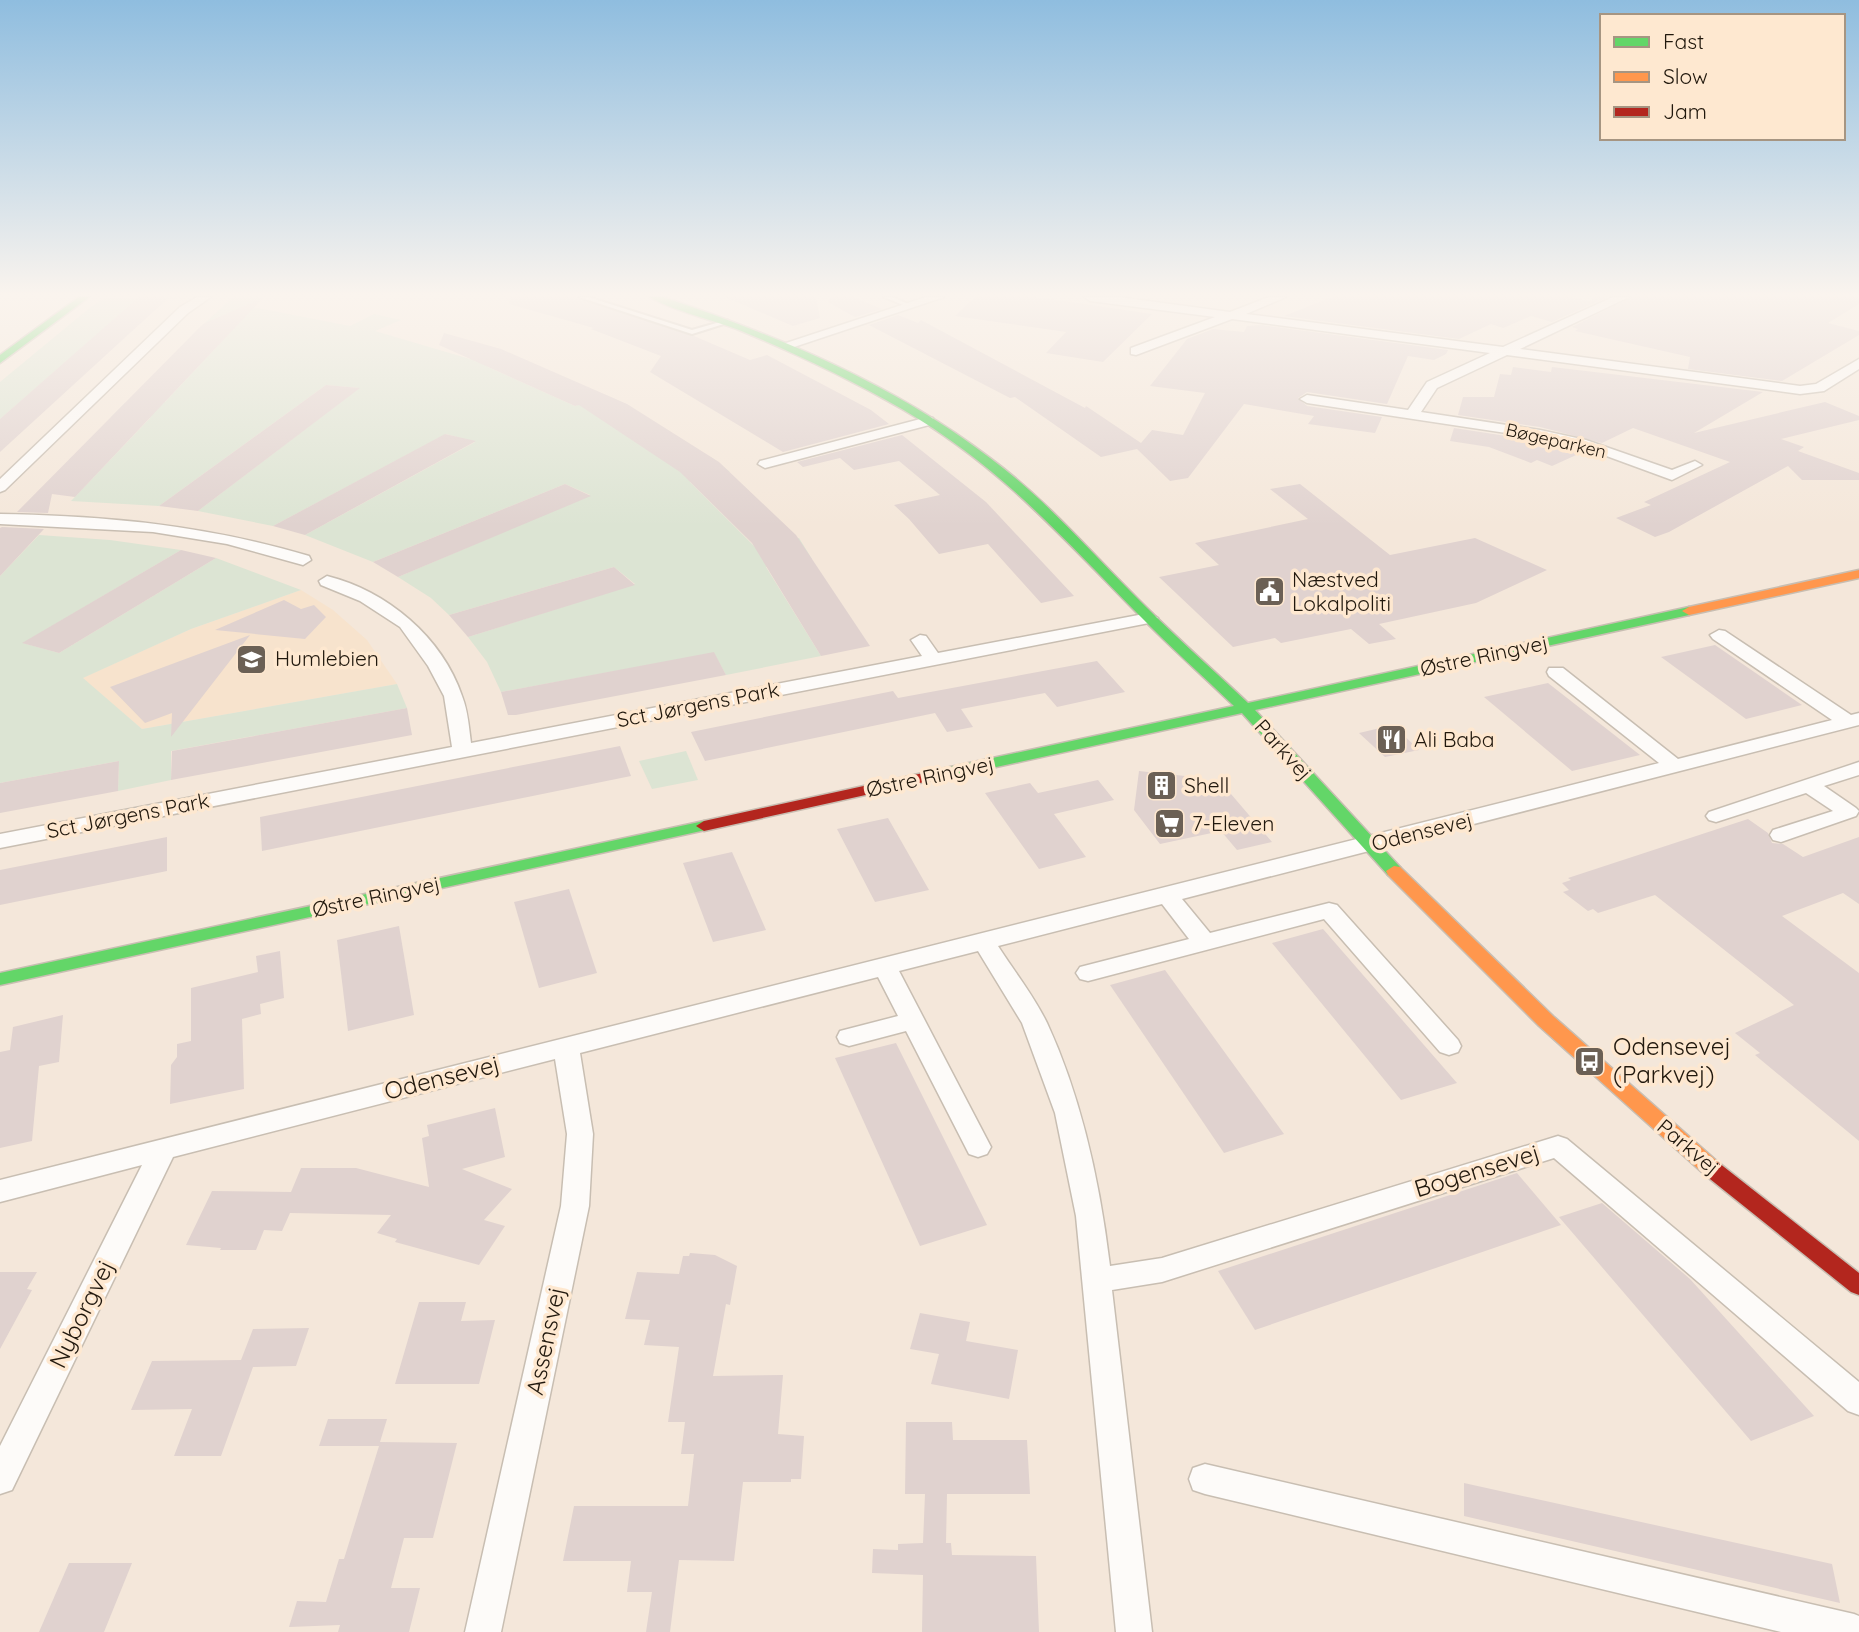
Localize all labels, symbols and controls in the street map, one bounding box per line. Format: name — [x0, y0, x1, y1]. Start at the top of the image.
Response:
legend — [1600, 14, 1845, 140]
text: Fast — [1663, 28, 1704, 54]
text: Slow — [1663, 63, 1708, 89]
text: Jam — [1663, 98, 1707, 124]
street label: Bøgeparken — [1504, 418, 1608, 463]
place label: Næstved Lokalpoliti — [1292, 566, 1391, 616]
public building icon: Næstved Lokalpoliti — [1252, 575, 1286, 609]
street label: Østre Ringvej — [1418, 629, 1550, 681]
school or university icon: Humlebien — [235, 642, 269, 676]
place label: Humlebien — [275, 645, 379, 671]
street label: Sct Jørgens Park — [614, 676, 781, 732]
street label: Parkvej — [1250, 714, 1318, 785]
restaurant icon: Ali Baba — [1374, 723, 1408, 757]
place label: Ali Baba — [1414, 726, 1495, 752]
street label: Østre Ringvej — [864, 750, 996, 802]
building icon: Shell — [1144, 769, 1178, 803]
place label: Shell — [1184, 772, 1229, 798]
street label: Sct Jørgens Park — [44, 787, 211, 843]
street label: Odensevej — [1369, 806, 1475, 856]
supermarket icon: 7-Eleven — [1152, 807, 1186, 841]
place label: 7-Eleven — [1192, 810, 1274, 836]
street label: Østre Ringvej — [310, 870, 442, 922]
place label: Odensevej (Parkvej) — [1613, 1031, 1731, 1089]
bus stop icon: Odensevej (Parkvej) — [1573, 1044, 1607, 1078]
street label: Odensevej — [381, 1048, 503, 1106]
street label: Parkvej — [1652, 1113, 1725, 1180]
street label: Bogensevej — [1410, 1137, 1543, 1203]
street label: Nyborgvej — [42, 1255, 120, 1373]
street label: Assensvej — [519, 1284, 571, 1397]

